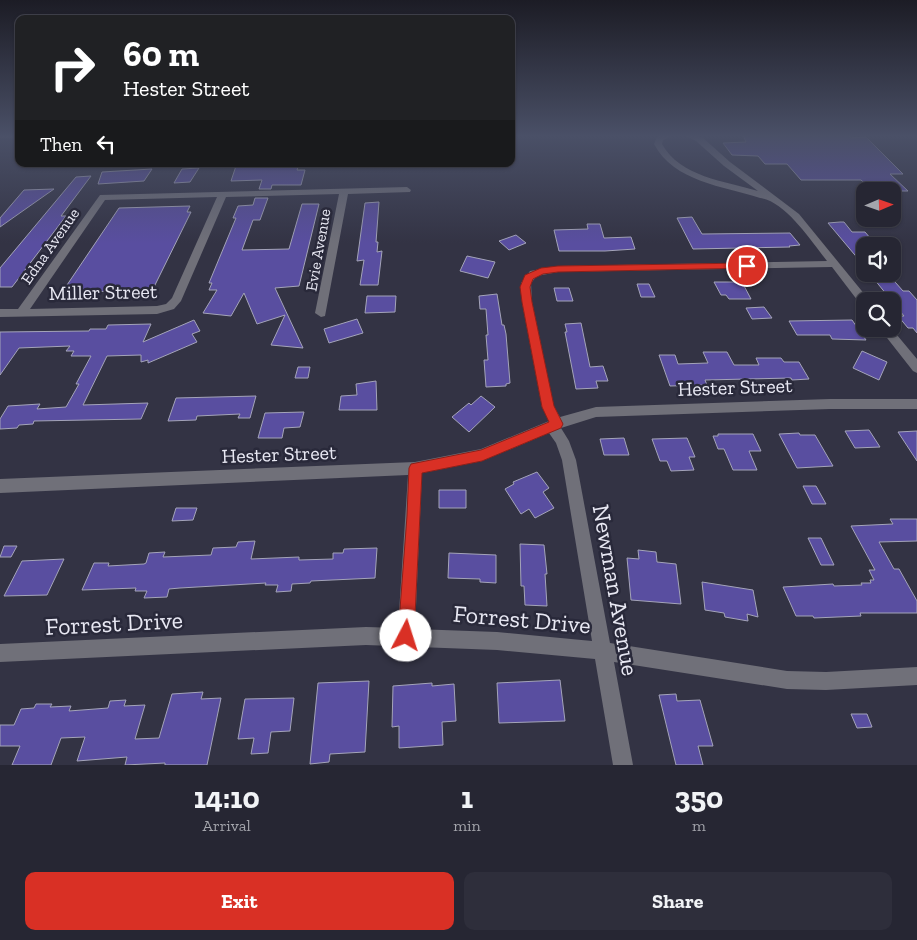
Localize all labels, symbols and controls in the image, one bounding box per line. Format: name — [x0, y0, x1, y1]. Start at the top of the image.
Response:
text: 60 m — [123, 33, 199, 75]
icon: right — [40, 35, 105, 100]
text: Hester Street — [123, 75, 249, 102]
icon: left — [92, 130, 120, 158]
text: Then — [40, 133, 82, 156]
north arrow — [856, 182, 901, 228]
map controls — [856, 182, 901, 337]
street label: Edna Avenue — [17, 204, 83, 288]
street label: Evie Avenue — [301, 207, 335, 293]
button: sound — [856, 237, 901, 282]
pin — [726, 245, 768, 287]
icon: arrive — [733, 252, 761, 280]
street label: Miller Street — [48, 279, 158, 305]
button: search — [856, 292, 901, 337]
street label: Hester Street — [677, 373, 793, 401]
street label: Hester Street — [221, 440, 337, 468]
street label: Newman Avenue — [587, 502, 645, 678]
street label: Forrest Drive — [452, 599, 592, 639]
street label: Forrest Drive — [44, 605, 184, 641]
position arrow — [379, 609, 431, 661]
text: 14:10 — [194, 780, 260, 816]
text: 1 — [461, 780, 473, 816]
text: 350 — [674, 780, 723, 816]
text: Arrival — [203, 816, 251, 835]
text: min — [453, 816, 481, 835]
text: m — [692, 816, 706, 835]
button: Exit — [25, 872, 454, 930]
button: Share — [464, 872, 892, 930]

